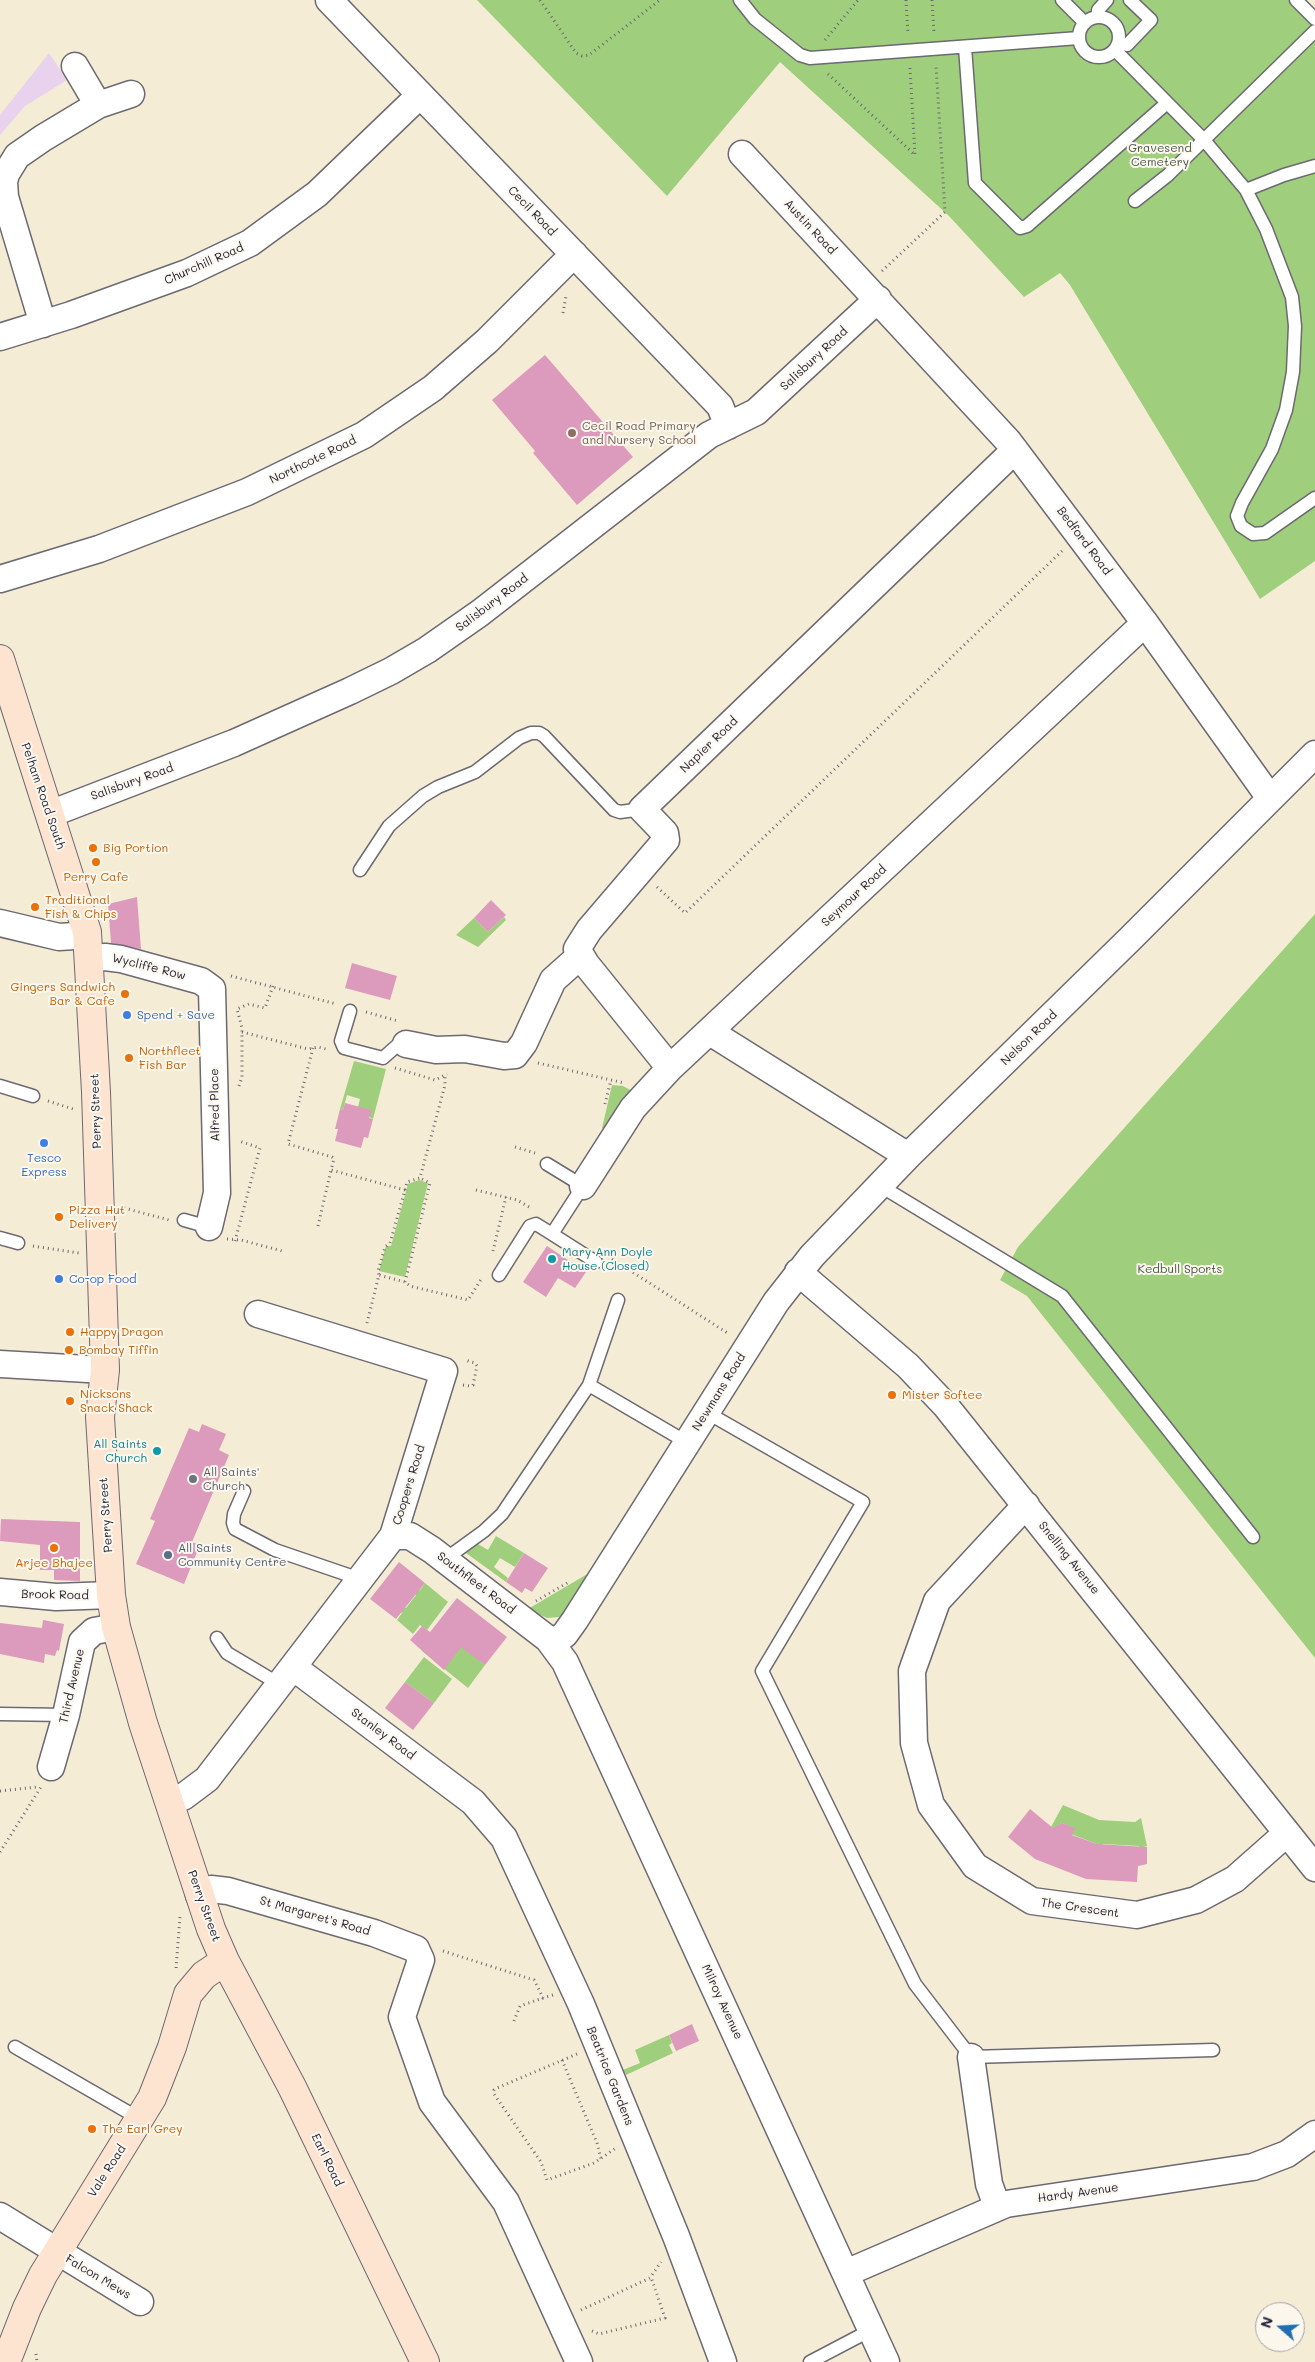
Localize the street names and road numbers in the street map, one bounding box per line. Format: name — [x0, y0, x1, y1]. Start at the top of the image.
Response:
street label: Cecil Road — [505, 183, 559, 239]
street label: Austin Road — [781, 196, 839, 258]
street label: Churchill Road — [162, 240, 246, 288]
street label: Salisbury Road — [777, 324, 851, 394]
street label: Northcote Road — [267, 433, 359, 487]
street label: Bedford Road — [1054, 504, 1114, 578]
street label: Salisbury Road — [453, 571, 531, 635]
street label: Napier Road — [677, 714, 741, 776]
street label: Pelham Road South — [18, 741, 68, 851]
street label: Salisbury Road — [89, 760, 175, 804]
street label: Seymour Road — [819, 862, 889, 930]
street label: Wycliffe Row — [111, 951, 187, 983]
street label: Nelson Road — [998, 1008, 1060, 1068]
street label: Alfred Place — [207, 1068, 223, 1142]
street label: Perry Street — [87, 1073, 105, 1149]
street label: Newmans Road — [689, 1351, 749, 1433]
street label: Coopers Road — [390, 1443, 428, 1527]
street label: Perry Street — [96, 1477, 116, 1553]
street label: Snelling Avenue — [1035, 1519, 1103, 1597]
street label: Southfleet Road — [434, 1549, 518, 1617]
street label: Brook Road — [21, 1587, 89, 1603]
street label: Third Avenue — [56, 1647, 88, 1725]
street label: Stanley Road — [348, 1705, 418, 1763]
street label: Perry Street — [184, 1868, 224, 1944]
street label: St Margaret's Road — [258, 1893, 372, 1939]
street label: The Crescent — [1040, 1895, 1120, 1921]
street label: Milroy Avenue — [698, 1962, 746, 2042]
street label: Beatrice Gardens — [584, 2024, 636, 2128]
street label: Earl Road — [308, 2131, 346, 2189]
street label: Vale Road — [85, 2142, 129, 2200]
street label: Hardy Avenue — [1037, 2180, 1119, 2206]
street label: Falcon Mews — [63, 2252, 133, 2302]

